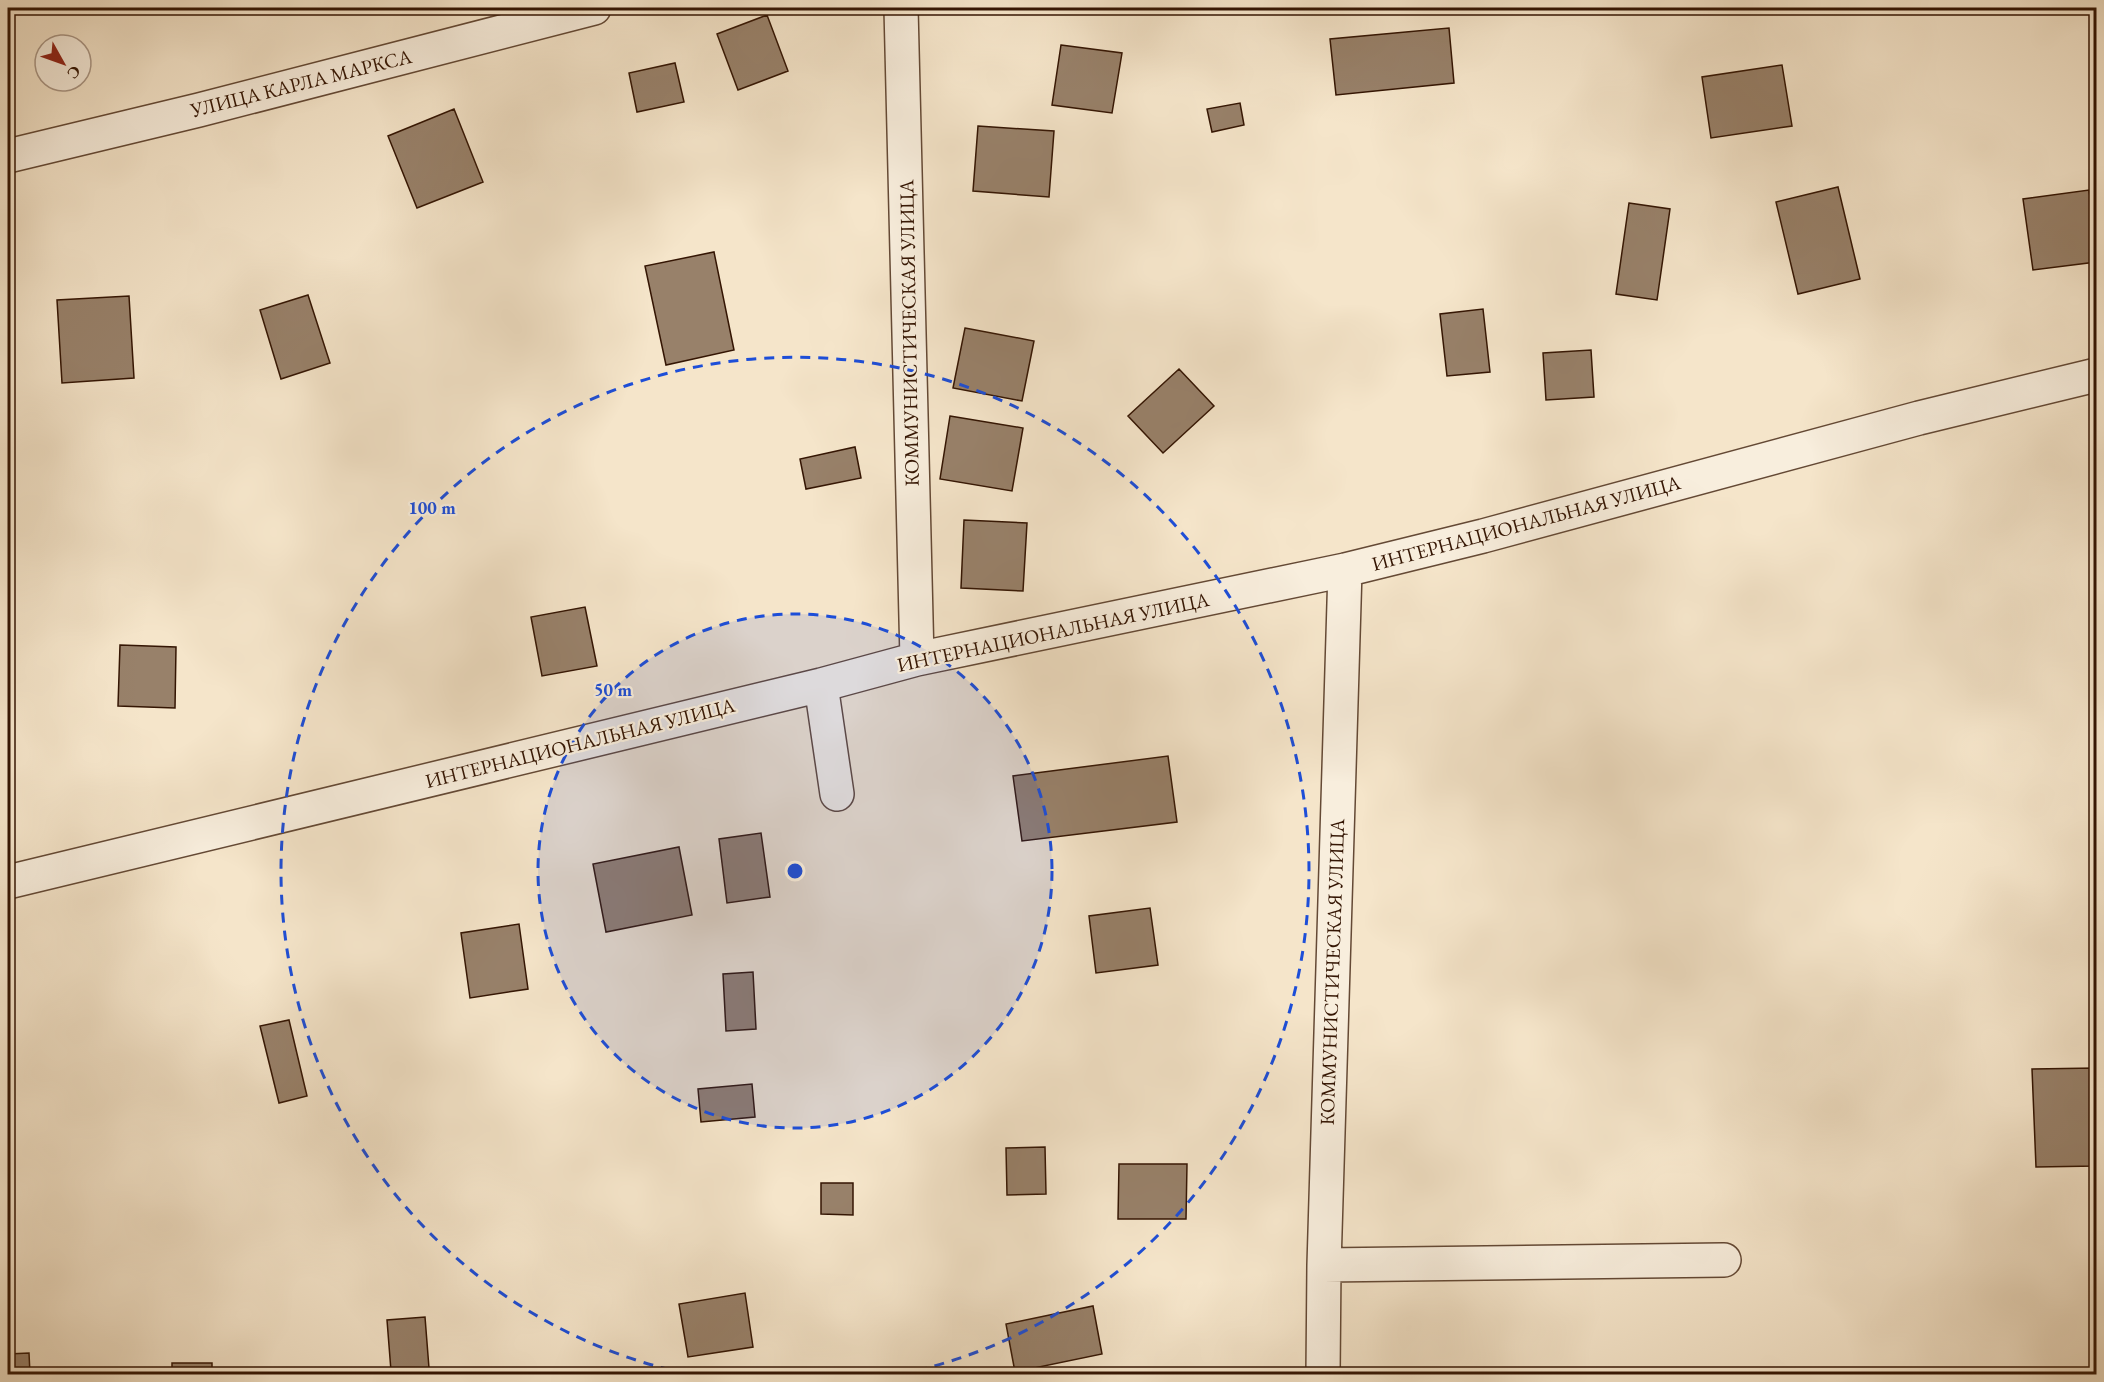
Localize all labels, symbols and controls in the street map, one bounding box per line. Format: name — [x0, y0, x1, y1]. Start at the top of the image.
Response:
north arrow — [33, 33, 93, 93]
street label: УЛИЦА КАРЛА МАРКСА — [187, 43, 415, 123]
text: С — [62, 61, 86, 83]
street label: КОММУНИСТИЧЕСКАЯ УЛИЦА — [893, 179, 925, 487]
street label: ИНТЕРНАЦИОНАЛЬНАЯ УЛИЦА — [1369, 469, 1683, 577]
text: 100 m — [408, 496, 456, 519]
street label: ИНТЕРНАЦИОНАЛЬНАЯ УЛИЦА — [894, 586, 1212, 678]
text: 50 m — [594, 678, 632, 701]
street label: ИНТЕРНАЦИОНАЛЬНАЯ УЛИЦА — [422, 692, 738, 794]
street label: КОММУНИСТИЧЕСКАЯ УЛИЦА — [1314, 818, 1350, 1126]
centre of rings — [785, 861, 805, 881]

